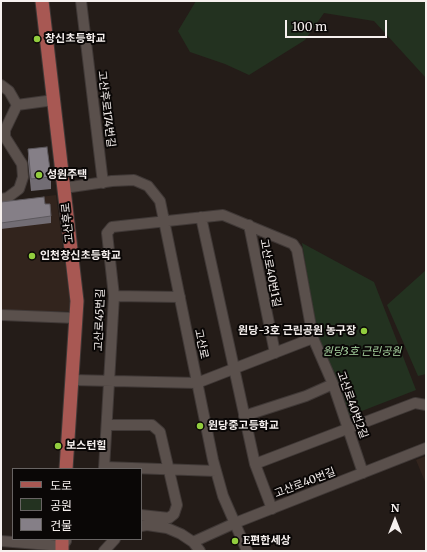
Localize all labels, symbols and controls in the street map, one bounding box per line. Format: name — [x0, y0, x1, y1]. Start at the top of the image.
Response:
scale bar — [287, 12, 389, 38]
text: 100 m — [292, 19, 327, 34]
place label: 창신초등학교 — [45, 32, 106, 46]
marker: 창신초등학교 — [32, 34, 42, 44]
street label: 고산후로174번길 — [95, 70, 117, 148]
place label: 성원주택 — [47, 168, 87, 182]
marker: 성원주택 — [34, 170, 44, 180]
street label: 고산후로 — [59, 202, 77, 244]
street label: 고산로40번1길 — [257, 238, 283, 308]
place label: 인천창신초등학교 — [40, 249, 121, 263]
marker: 인천창신초등학교 — [27, 251, 37, 261]
street label: 고산로45번길 — [92, 288, 108, 352]
place label: 원당-3호 근린공원 농구장 — [238, 324, 356, 338]
marker: 원당-3호 근린공원 농구장 — [359, 326, 369, 336]
street label: 고산로 — [191, 328, 211, 360]
park label: 원당3호 근린공원 — [323, 345, 401, 359]
street label: 고산로40번2길 — [334, 369, 370, 441]
place label: 원당중고등학교 — [208, 419, 279, 433]
marker: 원당중고등학교 — [195, 421, 205, 431]
place label: 보스턴힐 — [66, 439, 106, 453]
marker: 보스턴힐 — [53, 441, 63, 451]
street label: 고산로40번길 — [273, 465, 337, 501]
legend — [12, 468, 142, 540]
text: 도로 — [50, 478, 72, 493]
text: 공원 — [50, 498, 72, 513]
north arrow — [375, 500, 415, 540]
text: N — [391, 501, 399, 515]
text: 건물 — [50, 518, 72, 533]
place label: E편한세상 — [243, 534, 291, 548]
marker: E편한세상 — [230, 536, 240, 546]

